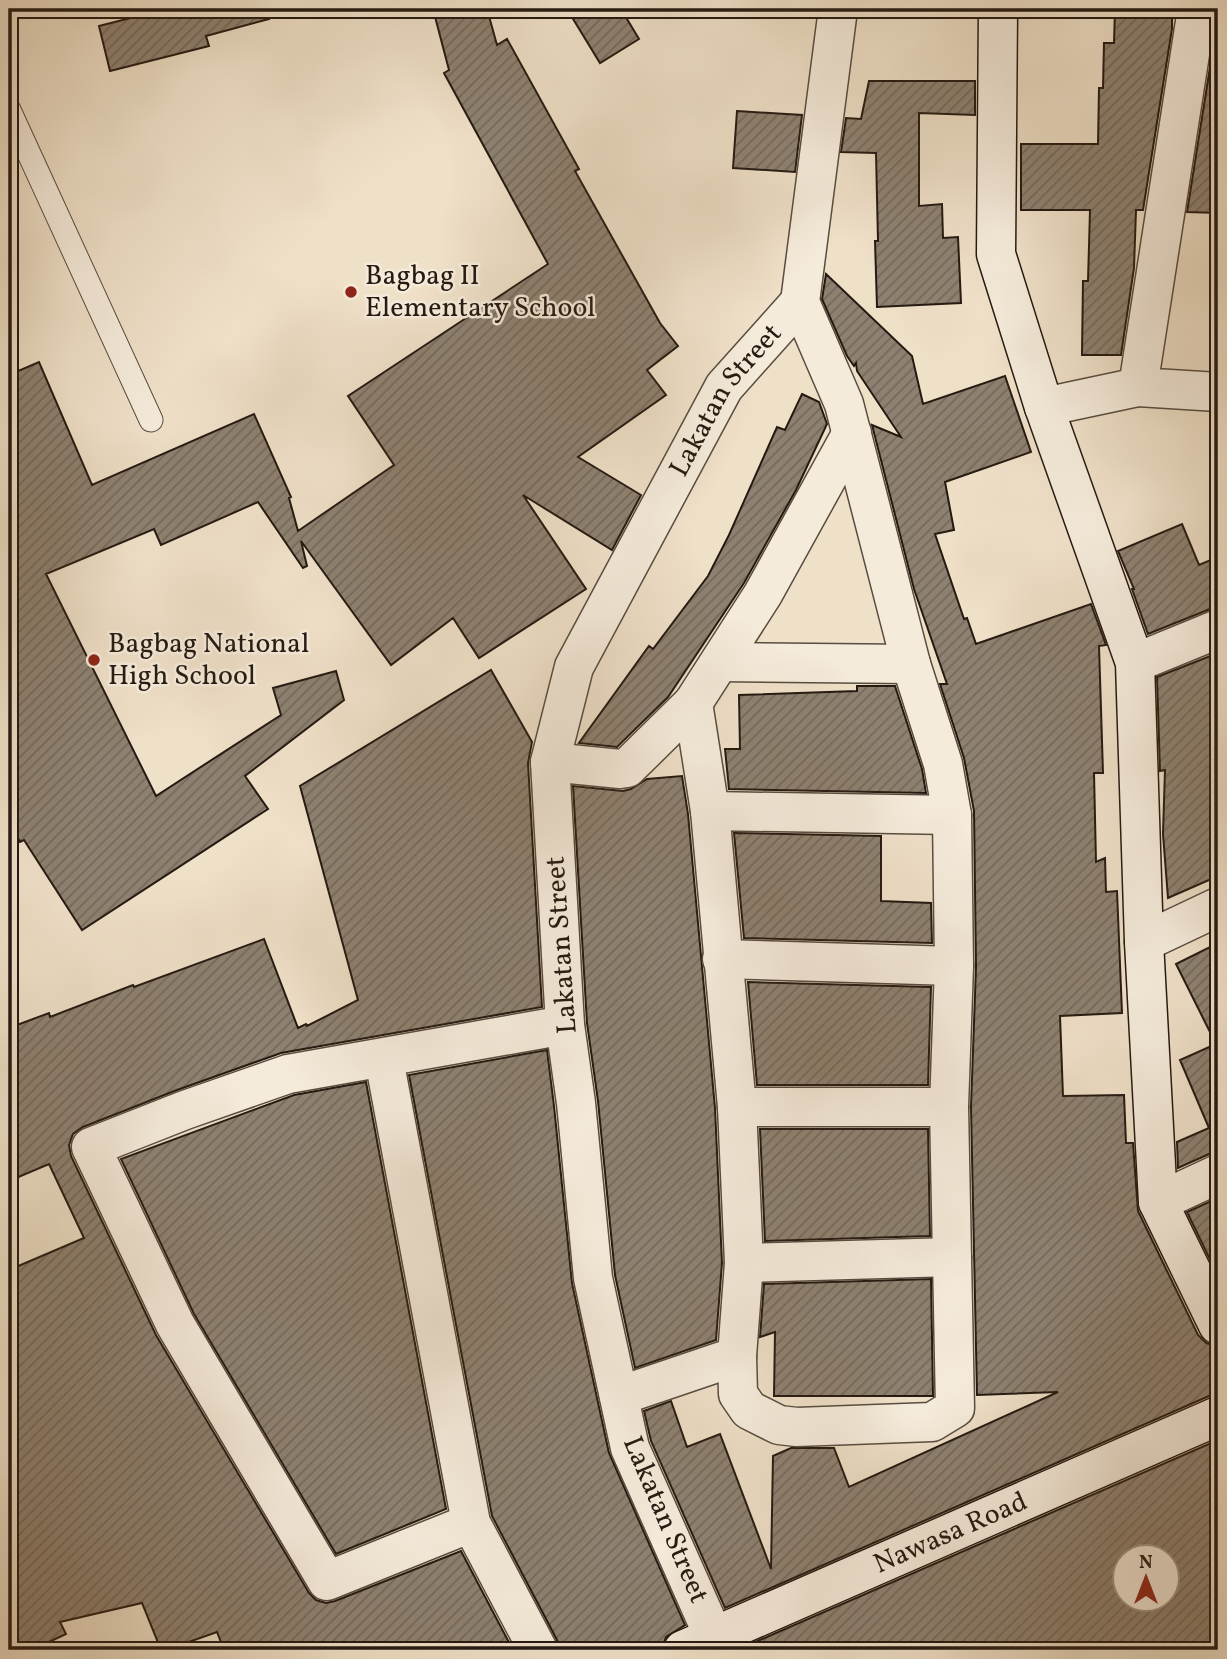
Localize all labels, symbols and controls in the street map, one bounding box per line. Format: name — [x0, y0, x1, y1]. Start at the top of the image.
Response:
place label: Bagbag II Elementary School — [365, 257, 596, 328]
marker: Bagbag II Elementary School — [343, 284, 359, 300]
street label: Lakatan Street — [660, 315, 791, 484]
place label: Bagbag National High School — [108, 625, 309, 696]
marker: Bagbag National High School — [86, 652, 102, 668]
street label: Lakatan Street — [536, 855, 588, 1035]
street label: Lakatan Street — [612, 1431, 718, 1609]
street label: Nawasa Road — [867, 1482, 1034, 1584]
north arrow — [1112, 1544, 1182, 1614]
text: N — [1139, 1550, 1153, 1576]

